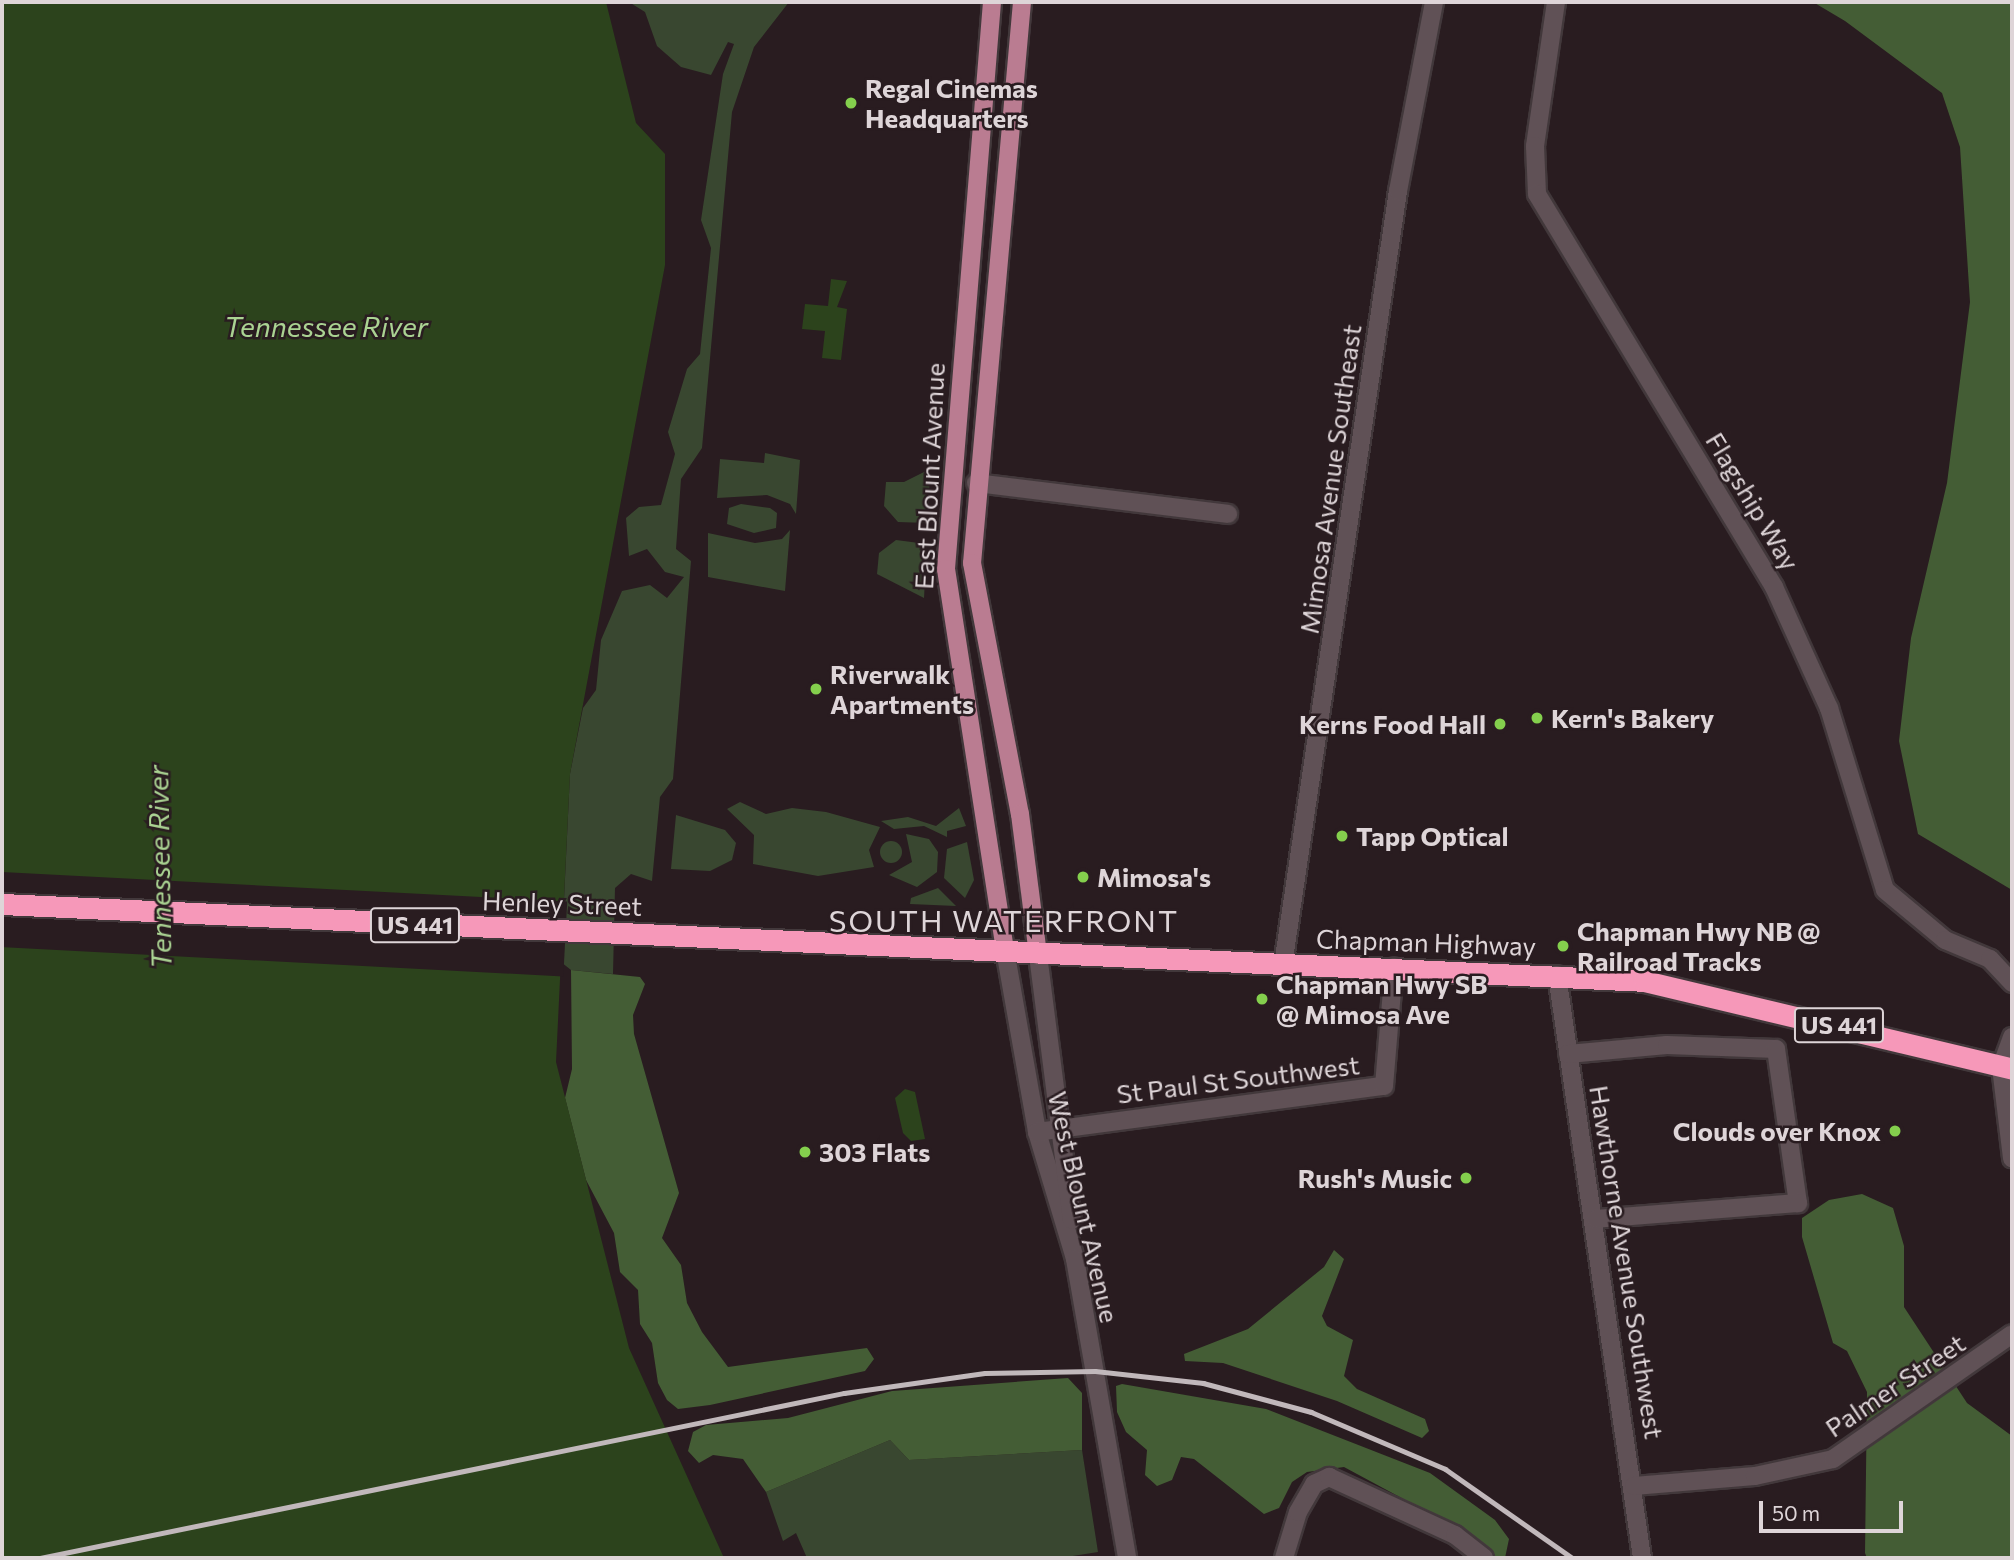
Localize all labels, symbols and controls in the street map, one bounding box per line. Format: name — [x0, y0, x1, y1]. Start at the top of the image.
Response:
place label: Regal Cinemas Headquarters — [865, 72, 1038, 134]
marker: Regal Cinemas Headquarters — [843, 95, 859, 111]
water label: Tennessee River — [224, 309, 428, 343]
street label: Mimosa Avenue Southeast — [1293, 322, 1367, 636]
street label: East Blount Avenue — [907, 362, 951, 590]
street label: Flagship Way — [1700, 427, 1806, 575]
place label: Riverwalk Apartments — [830, 658, 974, 720]
marker: Riverwalk Apartments — [808, 681, 824, 697]
place label: Kern's Bakery — [1551, 702, 1714, 734]
place label: Kerns Food Hall — [1299, 708, 1486, 740]
marker: Kern's Bakery — [1529, 710, 1545, 726]
marker: Kerns Food Hall — [1492, 716, 1508, 732]
water label: Tennessee River — [140, 765, 178, 969]
place label: Tapp Optical — [1356, 820, 1509, 852]
marker: Tapp Optical — [1334, 828, 1350, 844]
place label: Mimosa's — [1097, 861, 1211, 893]
marker: Mimosa's — [1075, 869, 1091, 885]
street label: Henley Street — [481, 885, 643, 921]
district label: SOUTH WATERFRONT — [831, 902, 1177, 938]
road number: US 441 — [370, 904, 460, 945]
place label: Chapman Hwy NB @ Railroad Tracks — [1577, 915, 1821, 976]
street label: Chapman Highway — [1316, 923, 1536, 961]
marker: Chapman Hwy NB @ Railroad Tracks — [1555, 938, 1571, 954]
place label: Chapman Hwy SB @ Mimosa Ave — [1276, 968, 1487, 1030]
marker: Chapman Hwy SB @ Mimosa Ave — [1254, 991, 1270, 1007]
road number: US 441 — [1794, 1004, 1884, 1045]
street label: St Paul St Southwest — [1115, 1049, 1361, 1109]
street label: Hawthorne Avenue Southwest — [1584, 1083, 1670, 1441]
street label: West Blount Avenue — [1042, 1088, 1126, 1326]
place label: Clouds over Knox — [1673, 1115, 1881, 1147]
marker: Clouds over Knox — [1887, 1123, 1903, 1139]
place label: 303 Flats — [819, 1136, 930, 1168]
marker: 303 Flats — [797, 1144, 813, 1160]
place label: Rush's Music — [1298, 1162, 1452, 1194]
marker: Rush's Music — [1458, 1170, 1474, 1186]
street label: Palmer Street — [1819, 1327, 1971, 1443]
scale bar — [1762, 1486, 1906, 1530]
text: 50 m — [1772, 1500, 1820, 1525]

